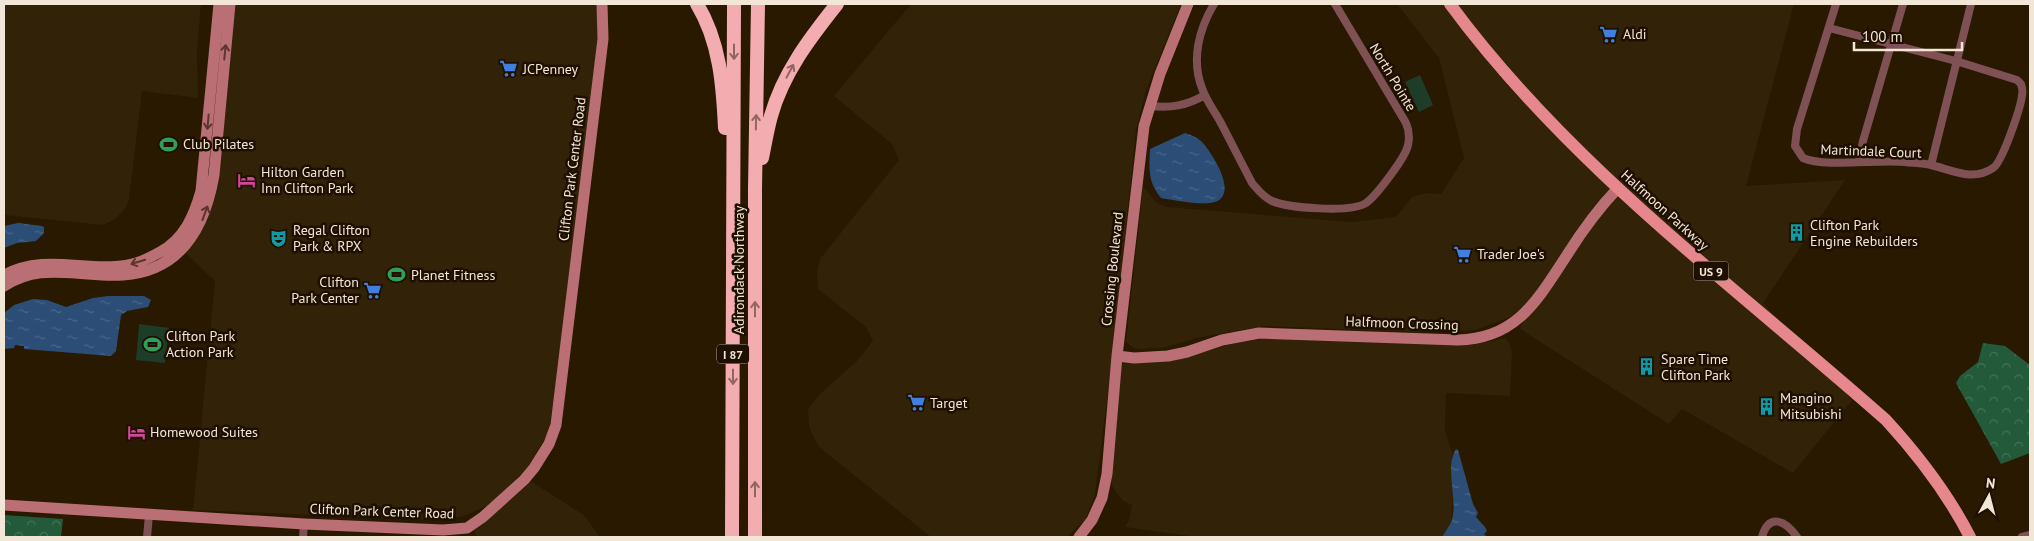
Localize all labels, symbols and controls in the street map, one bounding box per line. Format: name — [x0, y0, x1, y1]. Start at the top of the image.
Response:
scale bar — [1854, 20, 1962, 52]
supermarket icon: Aldi — [1599, 24, 1619, 44]
place label: Aldi — [1623, 25, 1647, 43]
text: 100 m — [1862, 27, 1903, 46]
street label: North Pointe — [1366, 40, 1420, 114]
one-way arrow — [220, 44, 230, 60]
one-way arrow — [729, 44, 739, 60]
supermarket icon: JCPenney — [499, 59, 519, 79]
place label: JCPenney — [522, 60, 579, 78]
one-way arrow — [785, 63, 795, 78]
street label: Clifton Park Center Road — [554, 96, 590, 242]
one-way arrow — [204, 114, 213, 130]
one-way arrow — [751, 115, 761, 131]
sports icon: Club Pilates — [159, 134, 179, 154]
place label: Club Pilates — [183, 135, 254, 153]
street label: Martindale Court — [1820, 140, 1922, 162]
place label: Hilton Garden Inn Clifton Park — [261, 163, 354, 197]
street label: Halfmoon Parkway — [1617, 166, 1713, 255]
hotel icon: Hilton Garden Inn Clifton Park — [237, 170, 257, 190]
one-way arrow — [201, 205, 210, 221]
street label: Adirondack Northway — [730, 205, 748, 334]
street label: Crossing Boulevard — [1097, 211, 1127, 327]
place label: Clifton Park Engine Rebuilders — [1810, 216, 1918, 250]
place label: Regal Clifton Park & RPX — [293, 221, 370, 255]
building icon: Clifton Park Engine Rebuilders — [1786, 223, 1806, 243]
theatre icon: Regal Clifton Park & RPX — [269, 228, 289, 248]
supermarket icon: Trader Joe's — [1453, 244, 1473, 264]
place label: Trader Joe's — [1477, 245, 1545, 263]
one-way arrow — [130, 258, 146, 268]
road number: US 9 — [1694, 262, 1728, 280]
sports icon: Planet Fitness — [387, 265, 407, 285]
place label: Planet Fitness — [411, 266, 496, 284]
place label: Clifton Park Center — [291, 273, 359, 307]
supermarket icon: Clifton Park Center — [363, 280, 383, 300]
one-way arrow — [750, 301, 760, 317]
street label: Halfmoon Crossing — [1345, 312, 1459, 334]
place label: Clifton Park Action Park — [166, 327, 236, 361]
sports icon: Clifton Park Action Park — [142, 334, 162, 354]
road number: I 87 — [717, 344, 749, 364]
place label: Spare Time Clifton Park — [1661, 350, 1731, 384]
building icon: Spare Time Clifton Park — [1637, 357, 1657, 377]
one-way arrow — [728, 368, 738, 385]
place label: Mangino Mitsubishi — [1780, 389, 1842, 423]
supermarket icon: Target — [906, 393, 926, 413]
place label: Target — [930, 394, 968, 412]
building icon: Mangino Mitsubishi — [1756, 396, 1776, 416]
hotel icon: Homewood Suites — [126, 422, 146, 442]
place label: Homewood Suites — [150, 423, 258, 441]
north arrow — [1964, 471, 2014, 521]
text: N — [1985, 474, 1996, 493]
one-way arrow — [750, 481, 760, 497]
street label: Clifton Park Center Road — [309, 499, 455, 523]

